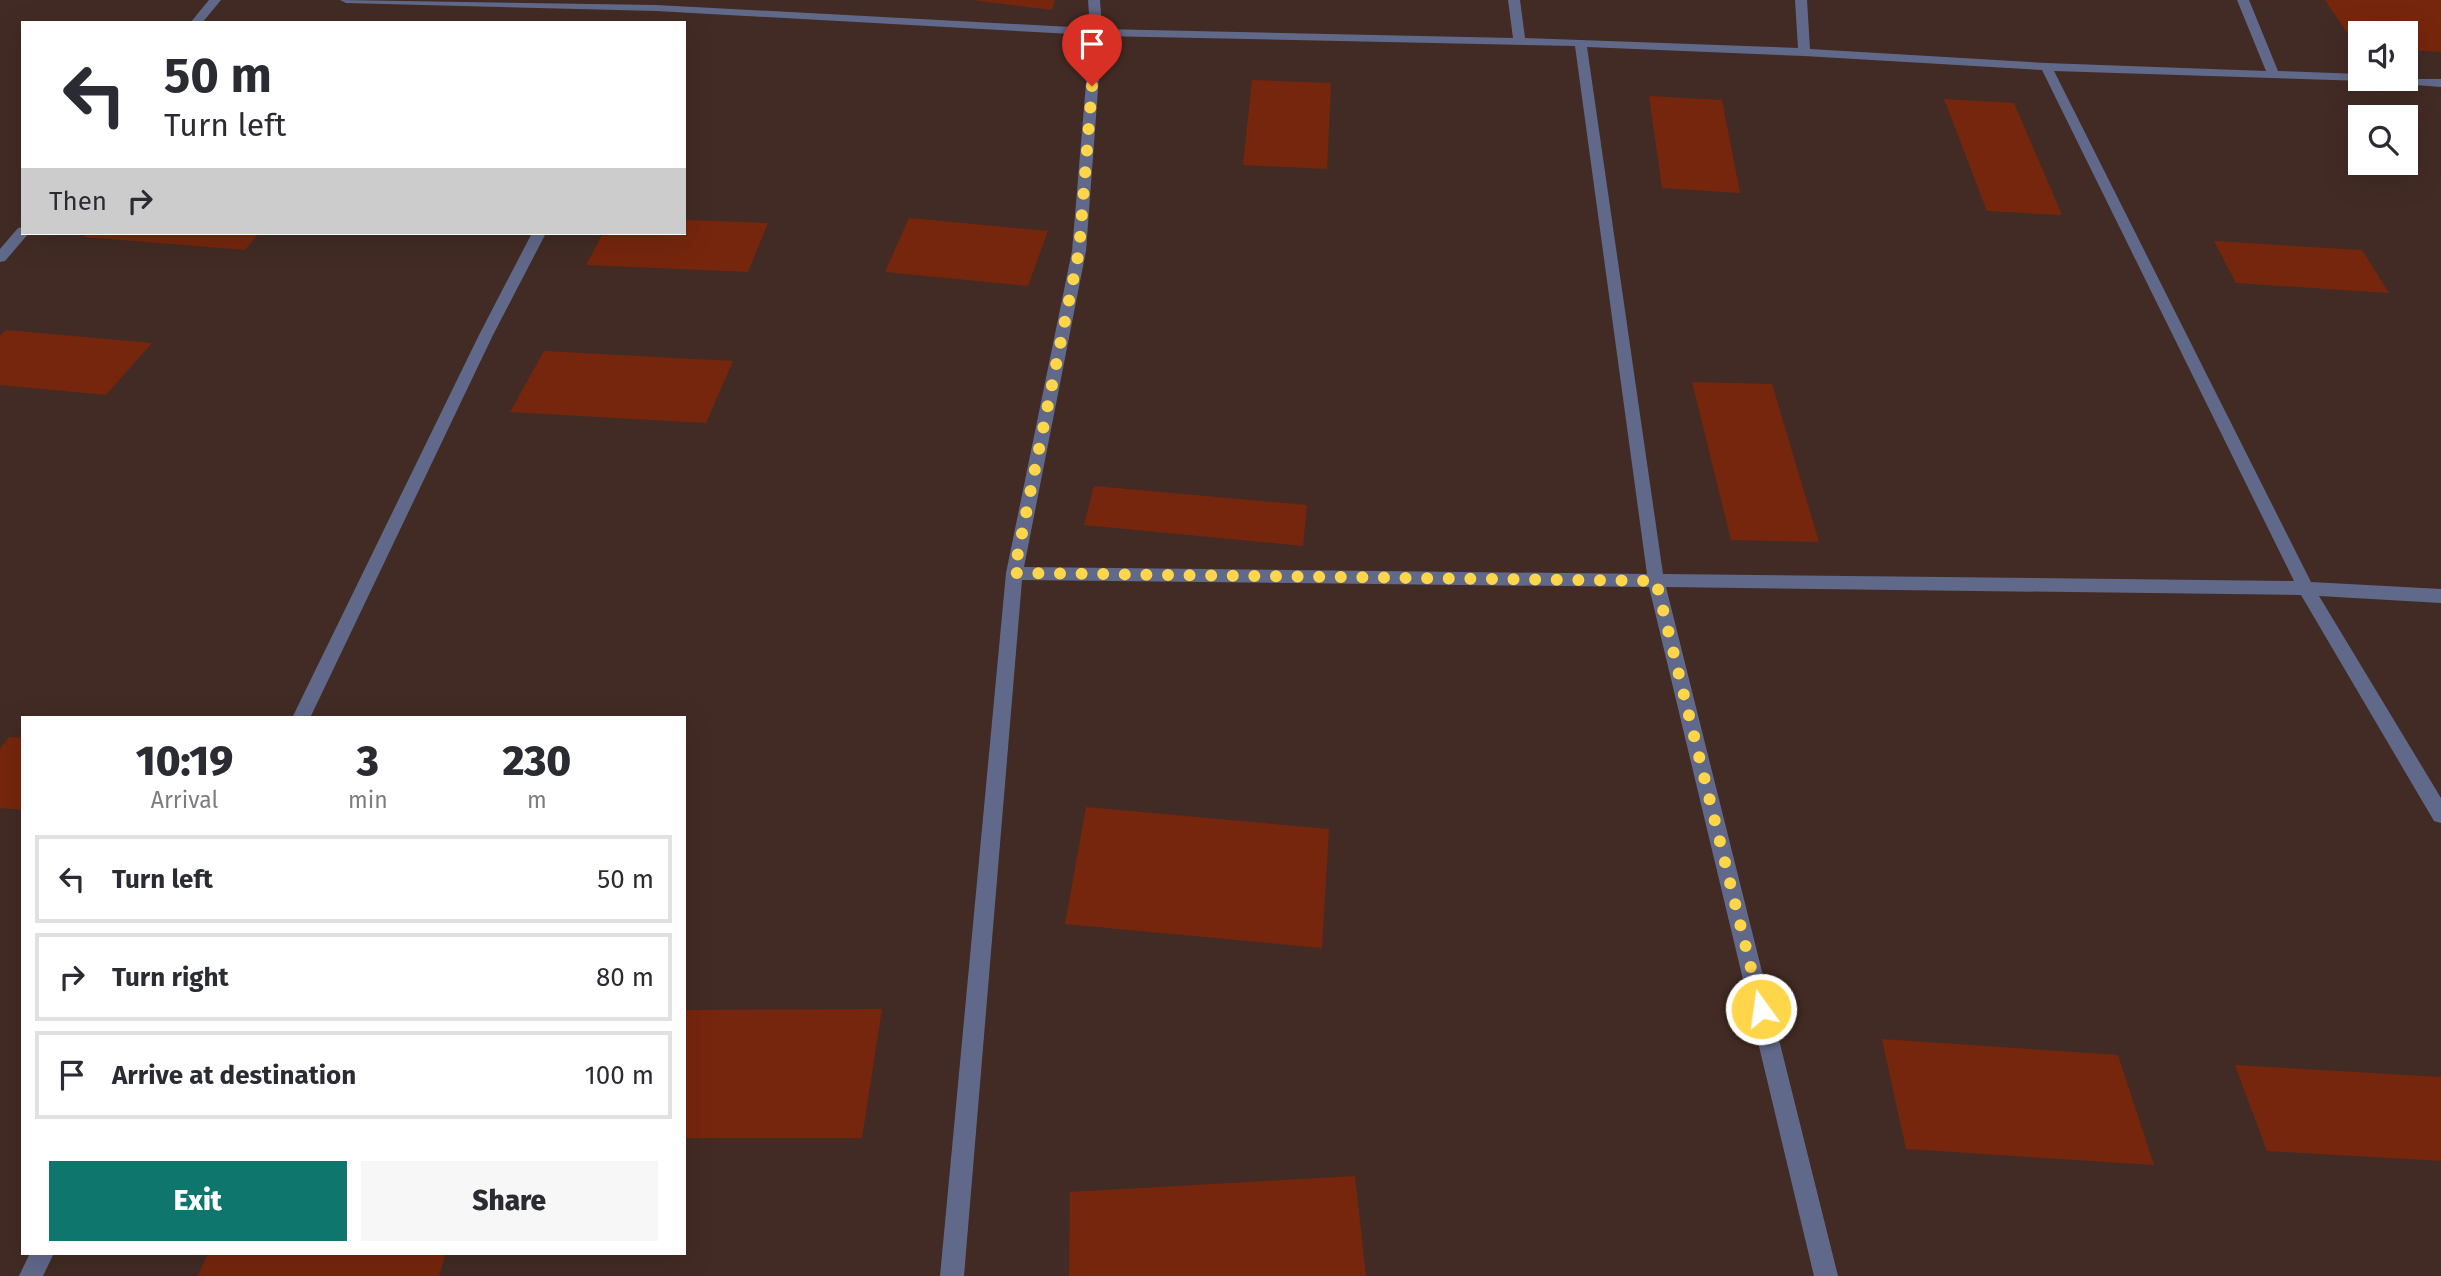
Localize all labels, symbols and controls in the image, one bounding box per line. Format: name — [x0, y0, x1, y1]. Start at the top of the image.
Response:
pin — [1062, 14, 1122, 86]
map controls — [2348, 21, 2418, 175]
button: sound — [2348, 21, 2418, 91]
icon: arrive — [1073, 25, 1111, 63]
text: 50 m — [164, 46, 272, 105]
icon: left — [49, 49, 140, 140]
button: search — [2348, 105, 2418, 175]
text: Turn left — [164, 106, 286, 144]
icon: right — [121, 182, 159, 220]
text: Then — [49, 186, 107, 217]
text: 10:19 — [136, 736, 233, 786]
text: 3 — [357, 736, 379, 786]
text: 230 — [502, 736, 571, 786]
text: Arrival — [151, 786, 218, 814]
text: min — [348, 786, 388, 814]
text: m — [527, 786, 547, 814]
icon: left — [53, 860, 91, 898]
text: Turn left — [112, 864, 213, 895]
text: 50 m — [597, 864, 654, 895]
icon: right — [53, 958, 91, 996]
text: Turn right — [112, 962, 229, 993]
text: 80 m — [596, 962, 654, 993]
position arrow — [1724, 972, 1798, 1046]
icon: arrive — [53, 1056, 91, 1094]
text: Arrive at destination — [112, 1060, 356, 1091]
text: 100 m — [585, 1060, 654, 1091]
button: Exit — [49, 1161, 347, 1241]
button: Share — [361, 1161, 658, 1241]

